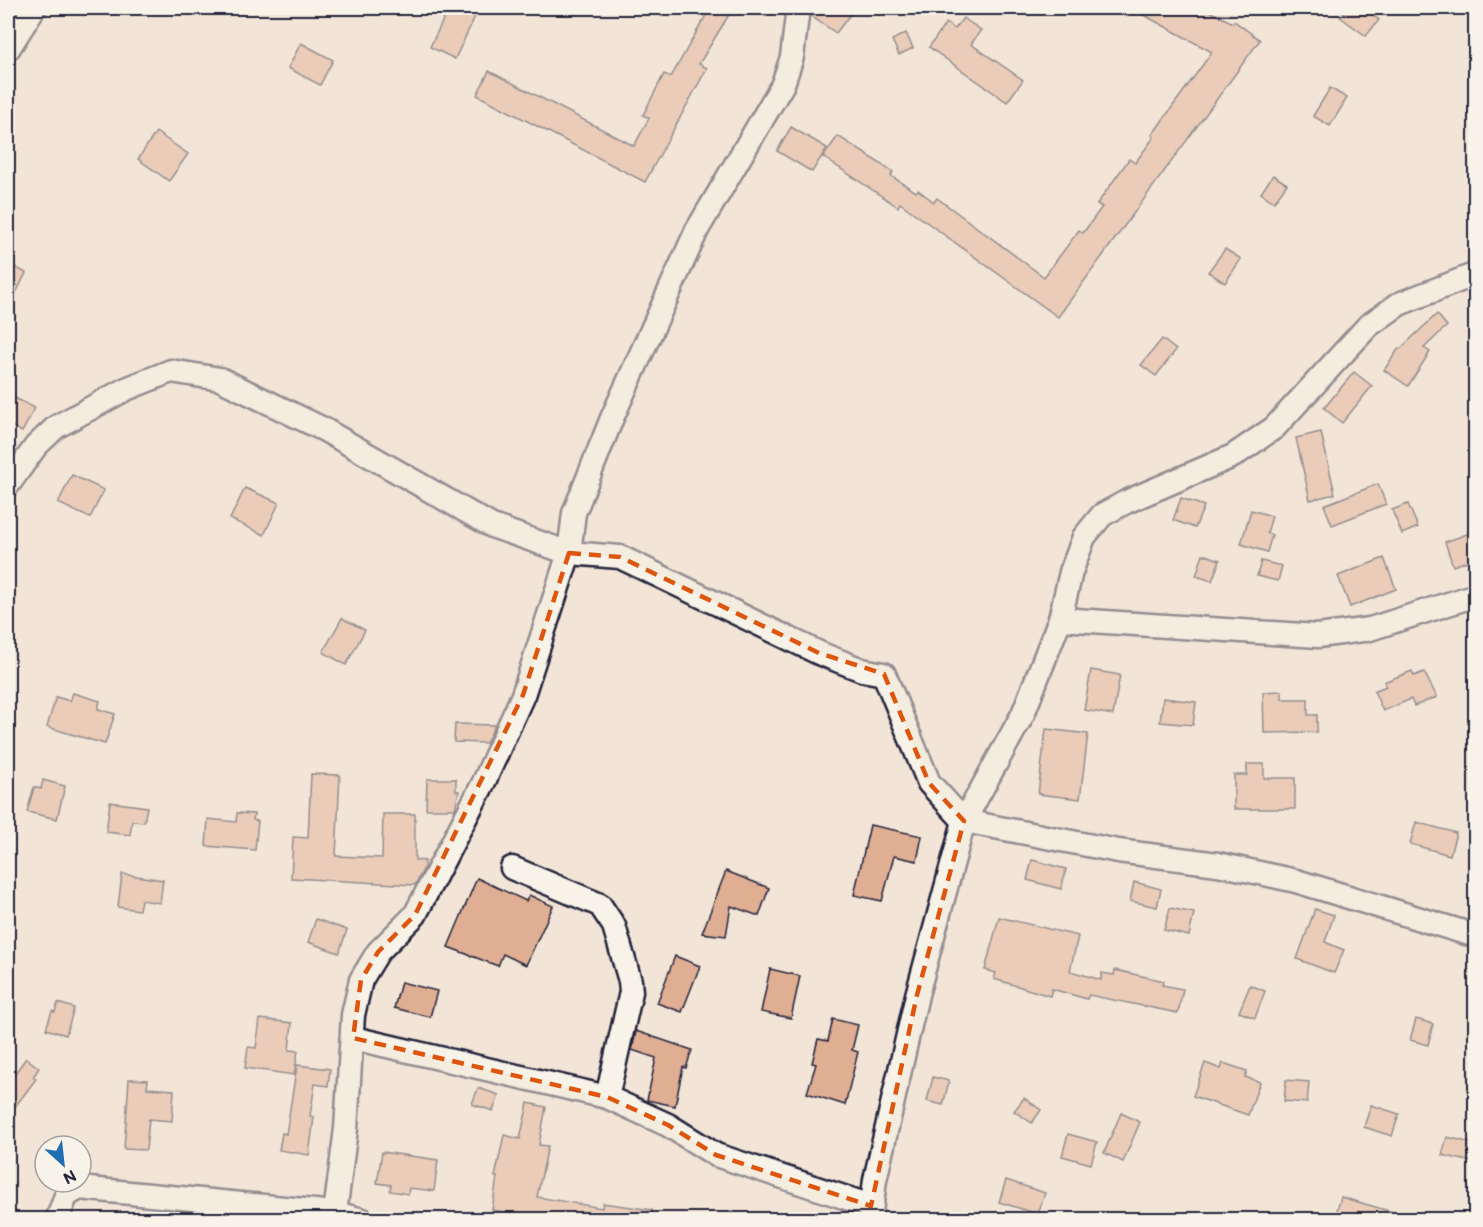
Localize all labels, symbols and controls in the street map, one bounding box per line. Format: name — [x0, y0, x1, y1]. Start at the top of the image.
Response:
north arrow — [33, 1134, 93, 1194]
text: N — [59, 1165, 79, 1187]

